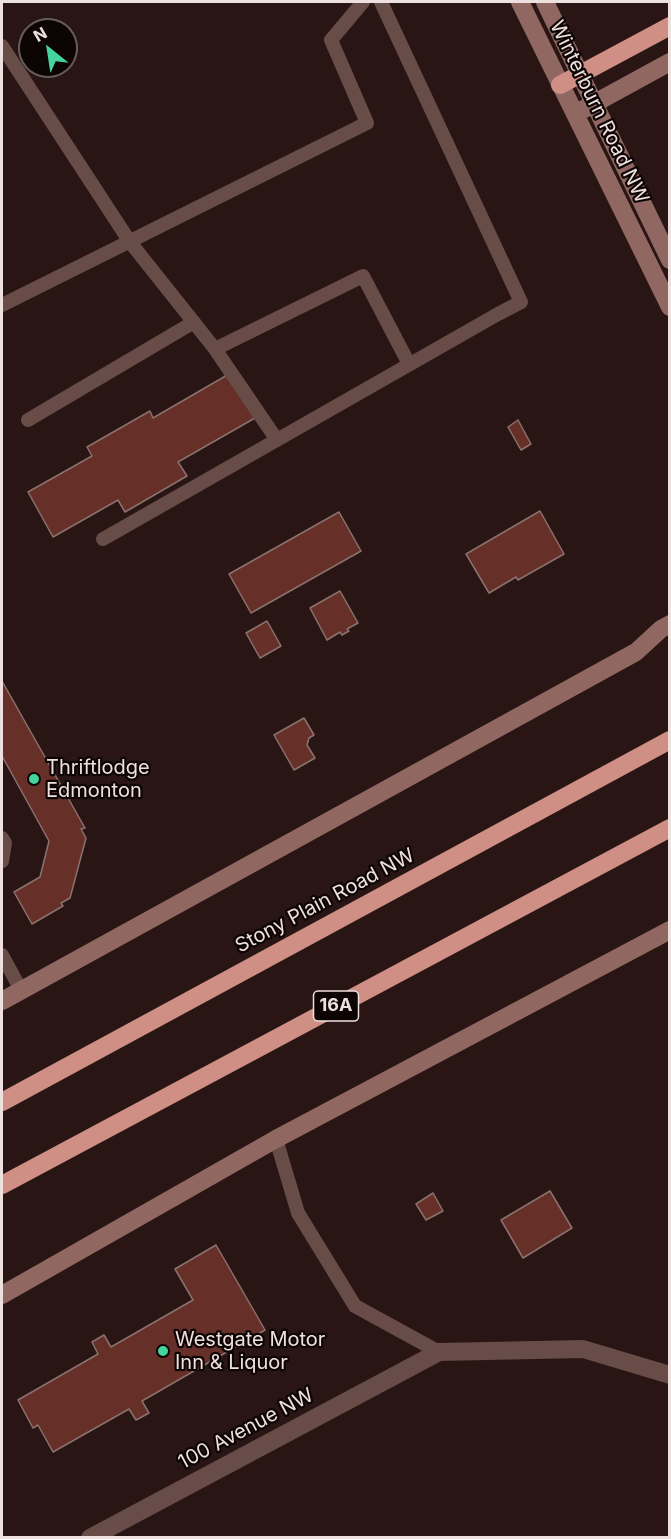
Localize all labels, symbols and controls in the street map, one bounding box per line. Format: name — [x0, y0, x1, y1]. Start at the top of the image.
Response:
street label: Winterburn Road NW — [544, 17, 654, 207]
north arrow — [18, 18, 78, 78]
text: N — [30, 22, 50, 46]
place label: Thriftlodge Edmonton — [46, 756, 150, 803]
marker: Thriftlodge Edmonton — [27, 772, 41, 786]
street label: Stony Plain Road NW — [231, 844, 419, 958]
road number: 16A — [314, 991, 358, 1021]
place label: Westgate Motor Inn & Liquor — [175, 1328, 325, 1375]
marker: Westgate Motor Inn & Liquor — [156, 1344, 170, 1358]
street label: 100 Avenue NW — [174, 1383, 318, 1475]

